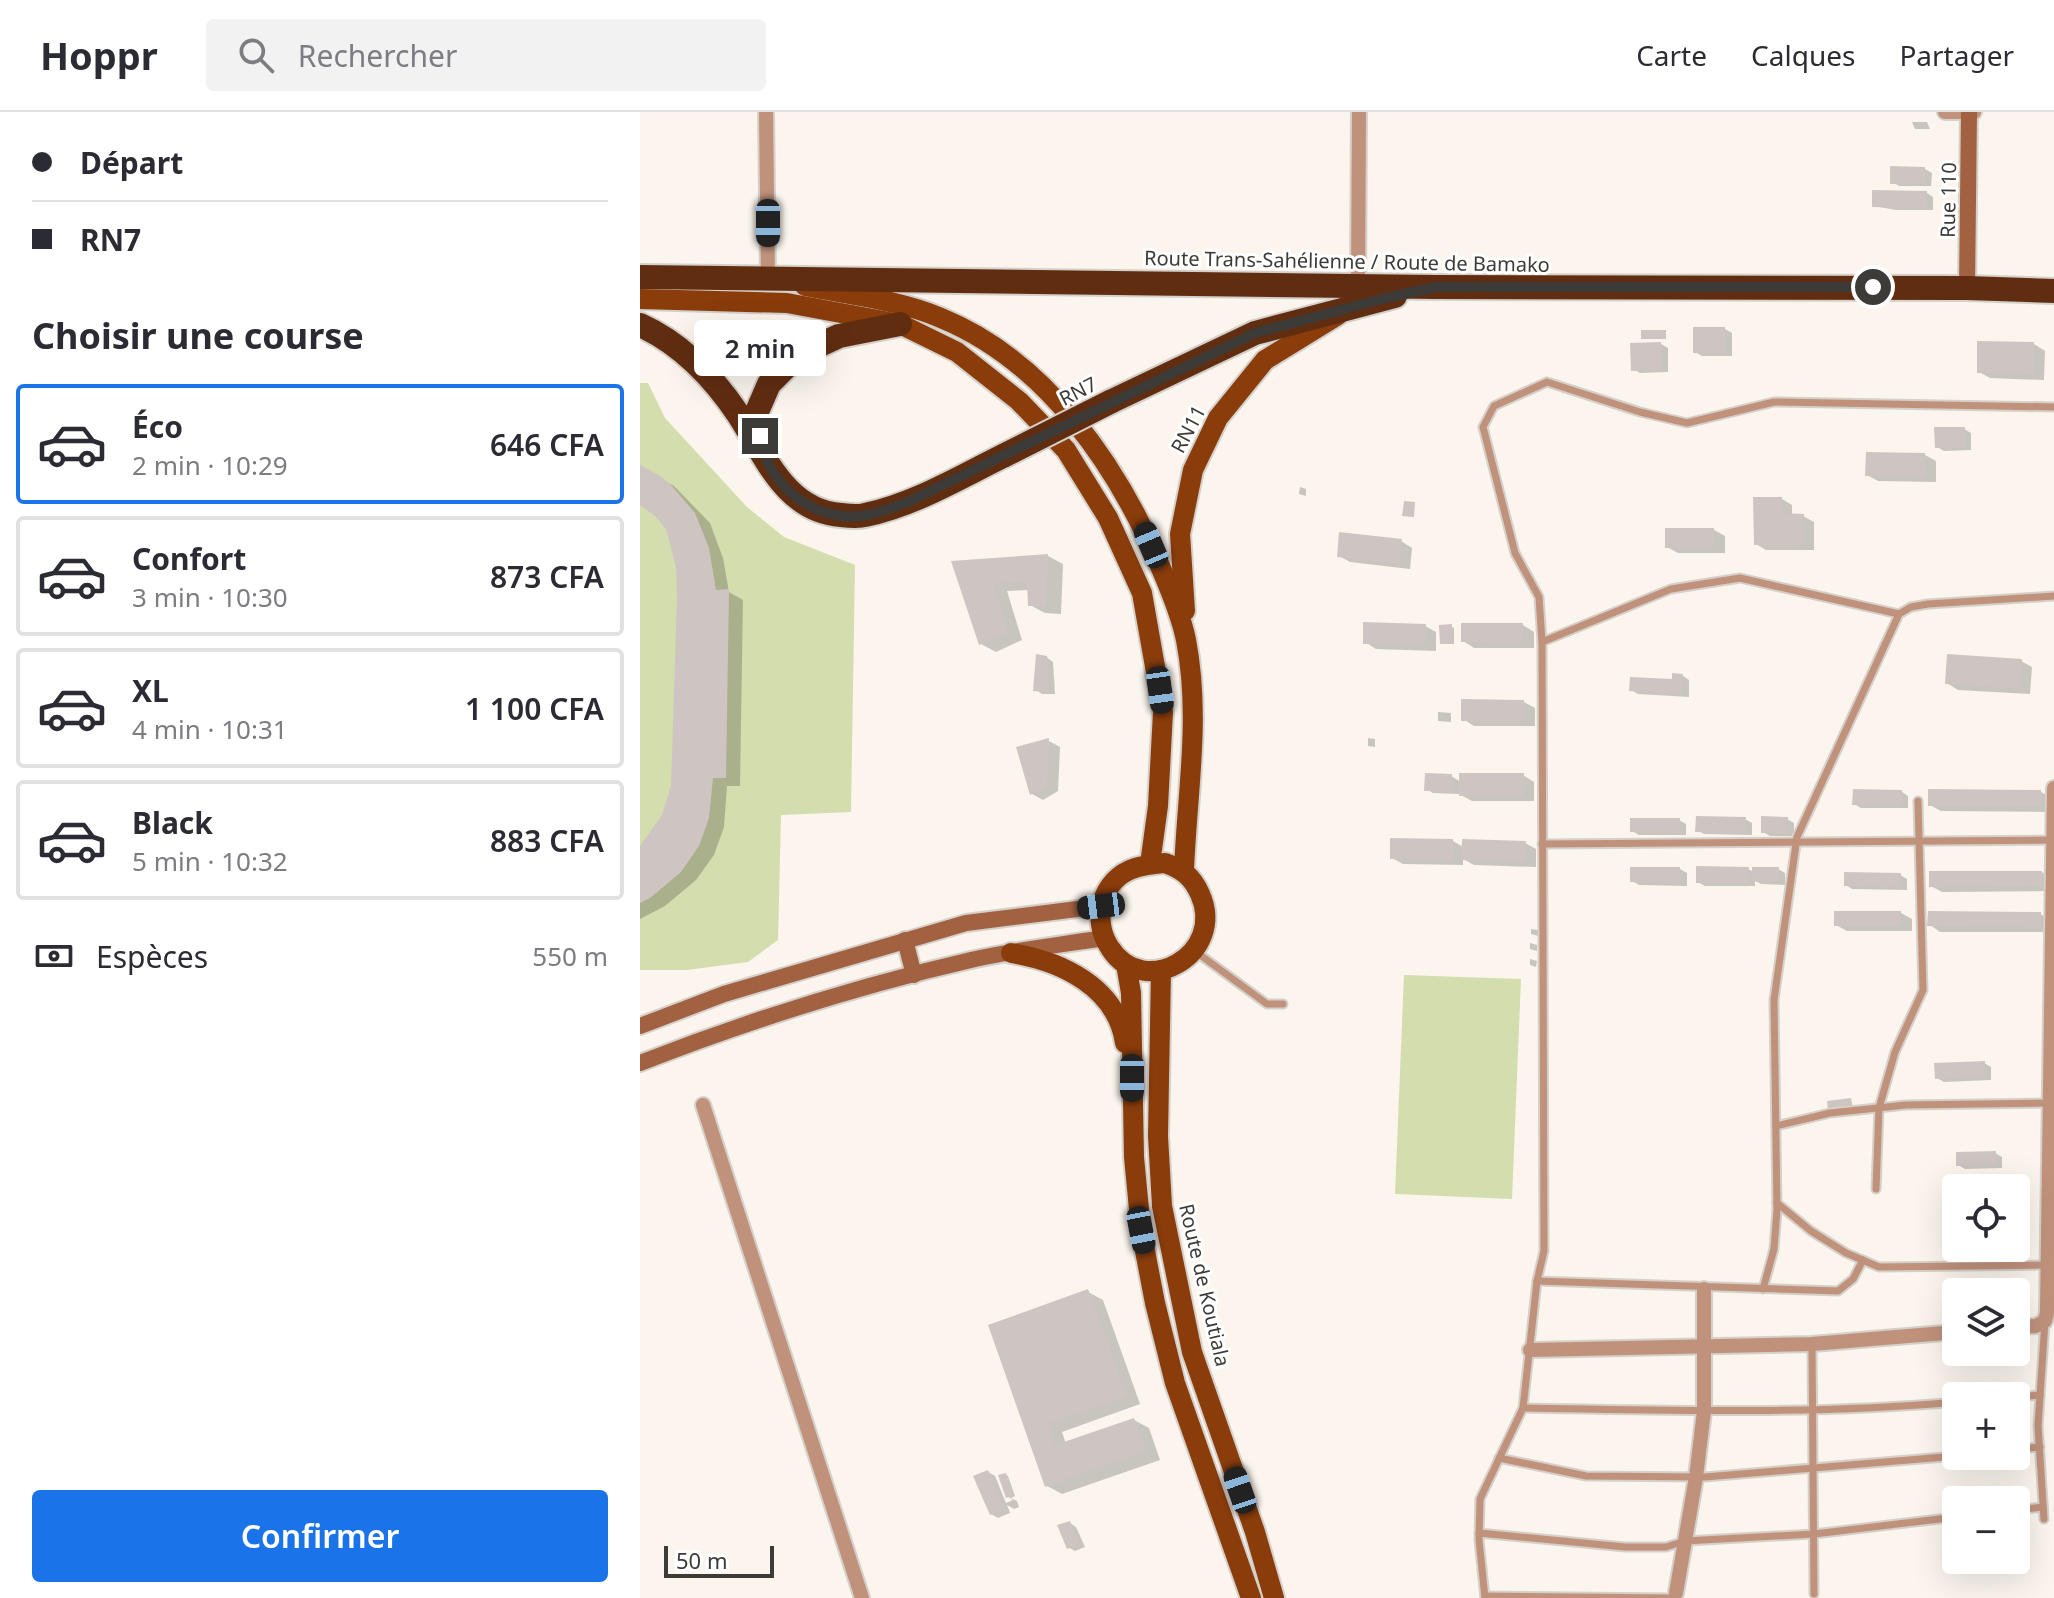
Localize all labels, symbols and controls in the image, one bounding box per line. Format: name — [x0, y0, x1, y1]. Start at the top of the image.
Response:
search box — [206, 19, 766, 91]
text: Hoppr — [40, 29, 158, 81]
icon: search — [234, 33, 278, 77]
text: Rechercher — [298, 35, 457, 76]
text: Carte — [1636, 36, 1707, 74]
text: Calques — [1751, 36, 1855, 74]
text: Partager — [1899, 36, 2014, 74]
text: Départ — [80, 142, 183, 183]
street label: Rue 110 — [1934, 162, 1962, 238]
car — [756, 199, 780, 247]
text: RN7 — [80, 219, 141, 260]
street label: Route Trans-Sahélienne / Route de Bamako — [1144, 244, 1550, 278]
route start — [1855, 269, 1891, 305]
text: Choisir une course — [32, 311, 364, 360]
callout: 2 min — [694, 320, 826, 376]
text: 2 min — [725, 330, 795, 366]
street label: RN7 — [1054, 370, 1102, 412]
street label: RN11 — [1164, 400, 1212, 458]
text: Éco — [132, 406, 183, 447]
icon: car — [36, 408, 108, 480]
route end — [742, 418, 778, 454]
text: 646 CFA — [490, 424, 604, 465]
text: 2 min · 10:29 — [132, 447, 288, 483]
car — [1131, 518, 1171, 572]
text: Confort — [132, 538, 246, 579]
icon: car — [36, 540, 108, 612]
text: 873 CFA — [490, 556, 604, 597]
text: 3 min · 10:30 — [132, 579, 288, 615]
car — [1145, 665, 1175, 715]
text: XL — [132, 670, 169, 711]
icon: car — [36, 672, 108, 744]
text: 1 100 CFA — [465, 688, 604, 729]
text: 4 min · 10:31 — [132, 711, 288, 747]
text: Black — [132, 802, 213, 843]
icon: car — [36, 804, 108, 876]
text: 883 CFA — [490, 820, 604, 861]
text: 5 min · 10:32 — [132, 843, 288, 879]
car — [1076, 891, 1126, 921]
icon: cash — [32, 934, 76, 978]
text: Espèces — [96, 936, 208, 977]
text: 550 m — [532, 938, 608, 974]
car — [1120, 1054, 1144, 1102]
map controls — [1942, 1174, 2030, 1574]
button: locate — [1942, 1174, 2030, 1262]
street label: Route de Koutiala — [1173, 1201, 1237, 1369]
car — [1125, 1204, 1157, 1256]
button: layers — [1942, 1278, 2030, 1366]
button: + — [1942, 1382, 2030, 1470]
car — [1221, 1463, 1259, 1517]
button: − — [1942, 1486, 2030, 1574]
button: Confirmer — [32, 1490, 608, 1582]
scale bar — [664, 1542, 774, 1578]
text: 50 m — [676, 1545, 727, 1575]

